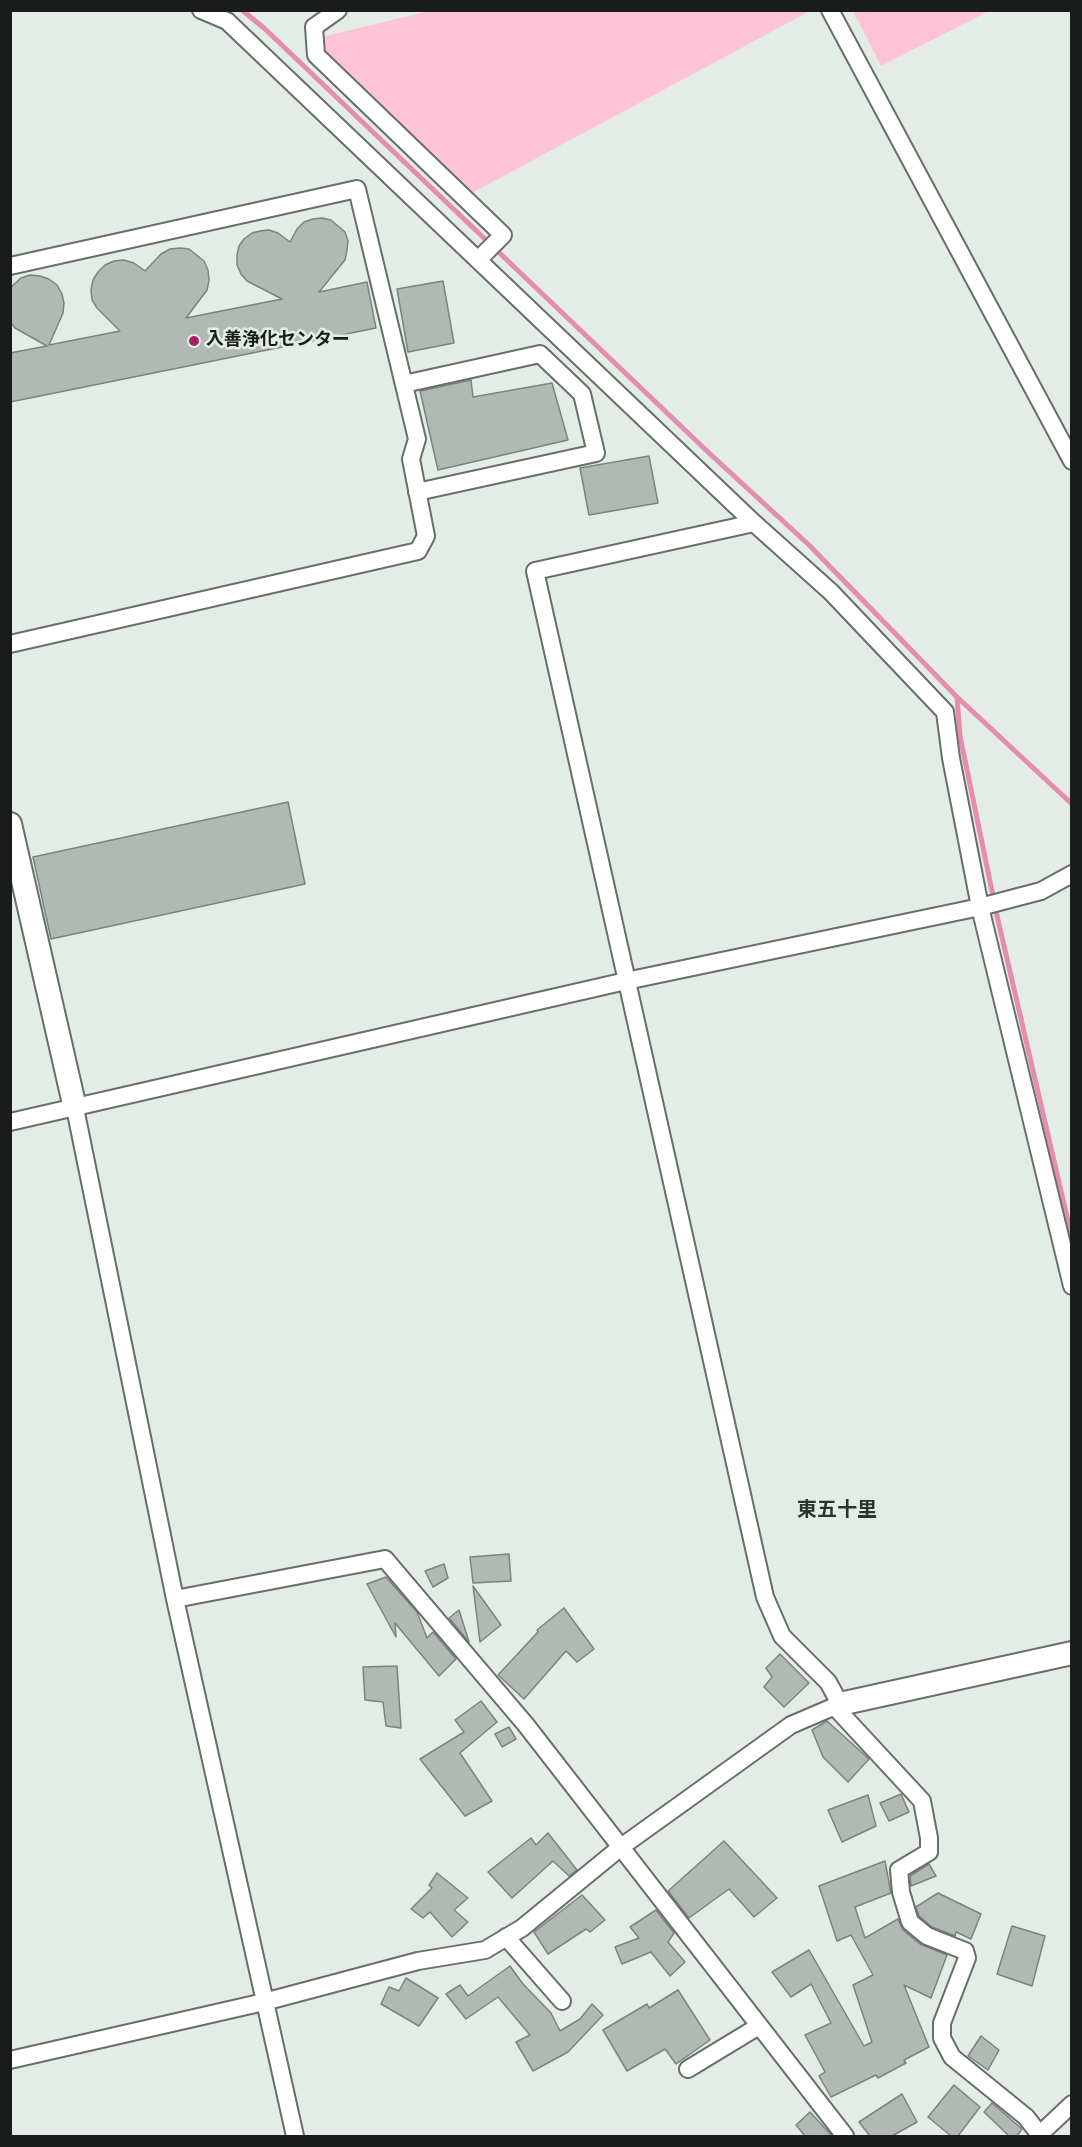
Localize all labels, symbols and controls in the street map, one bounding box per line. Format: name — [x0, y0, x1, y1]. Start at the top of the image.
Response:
place label: 入善浄化センター — [206, 330, 350, 352]
marker: 入善浄化センター — [187, 334, 201, 348]
district label: 東五十里 — [797, 1500, 877, 1524]

